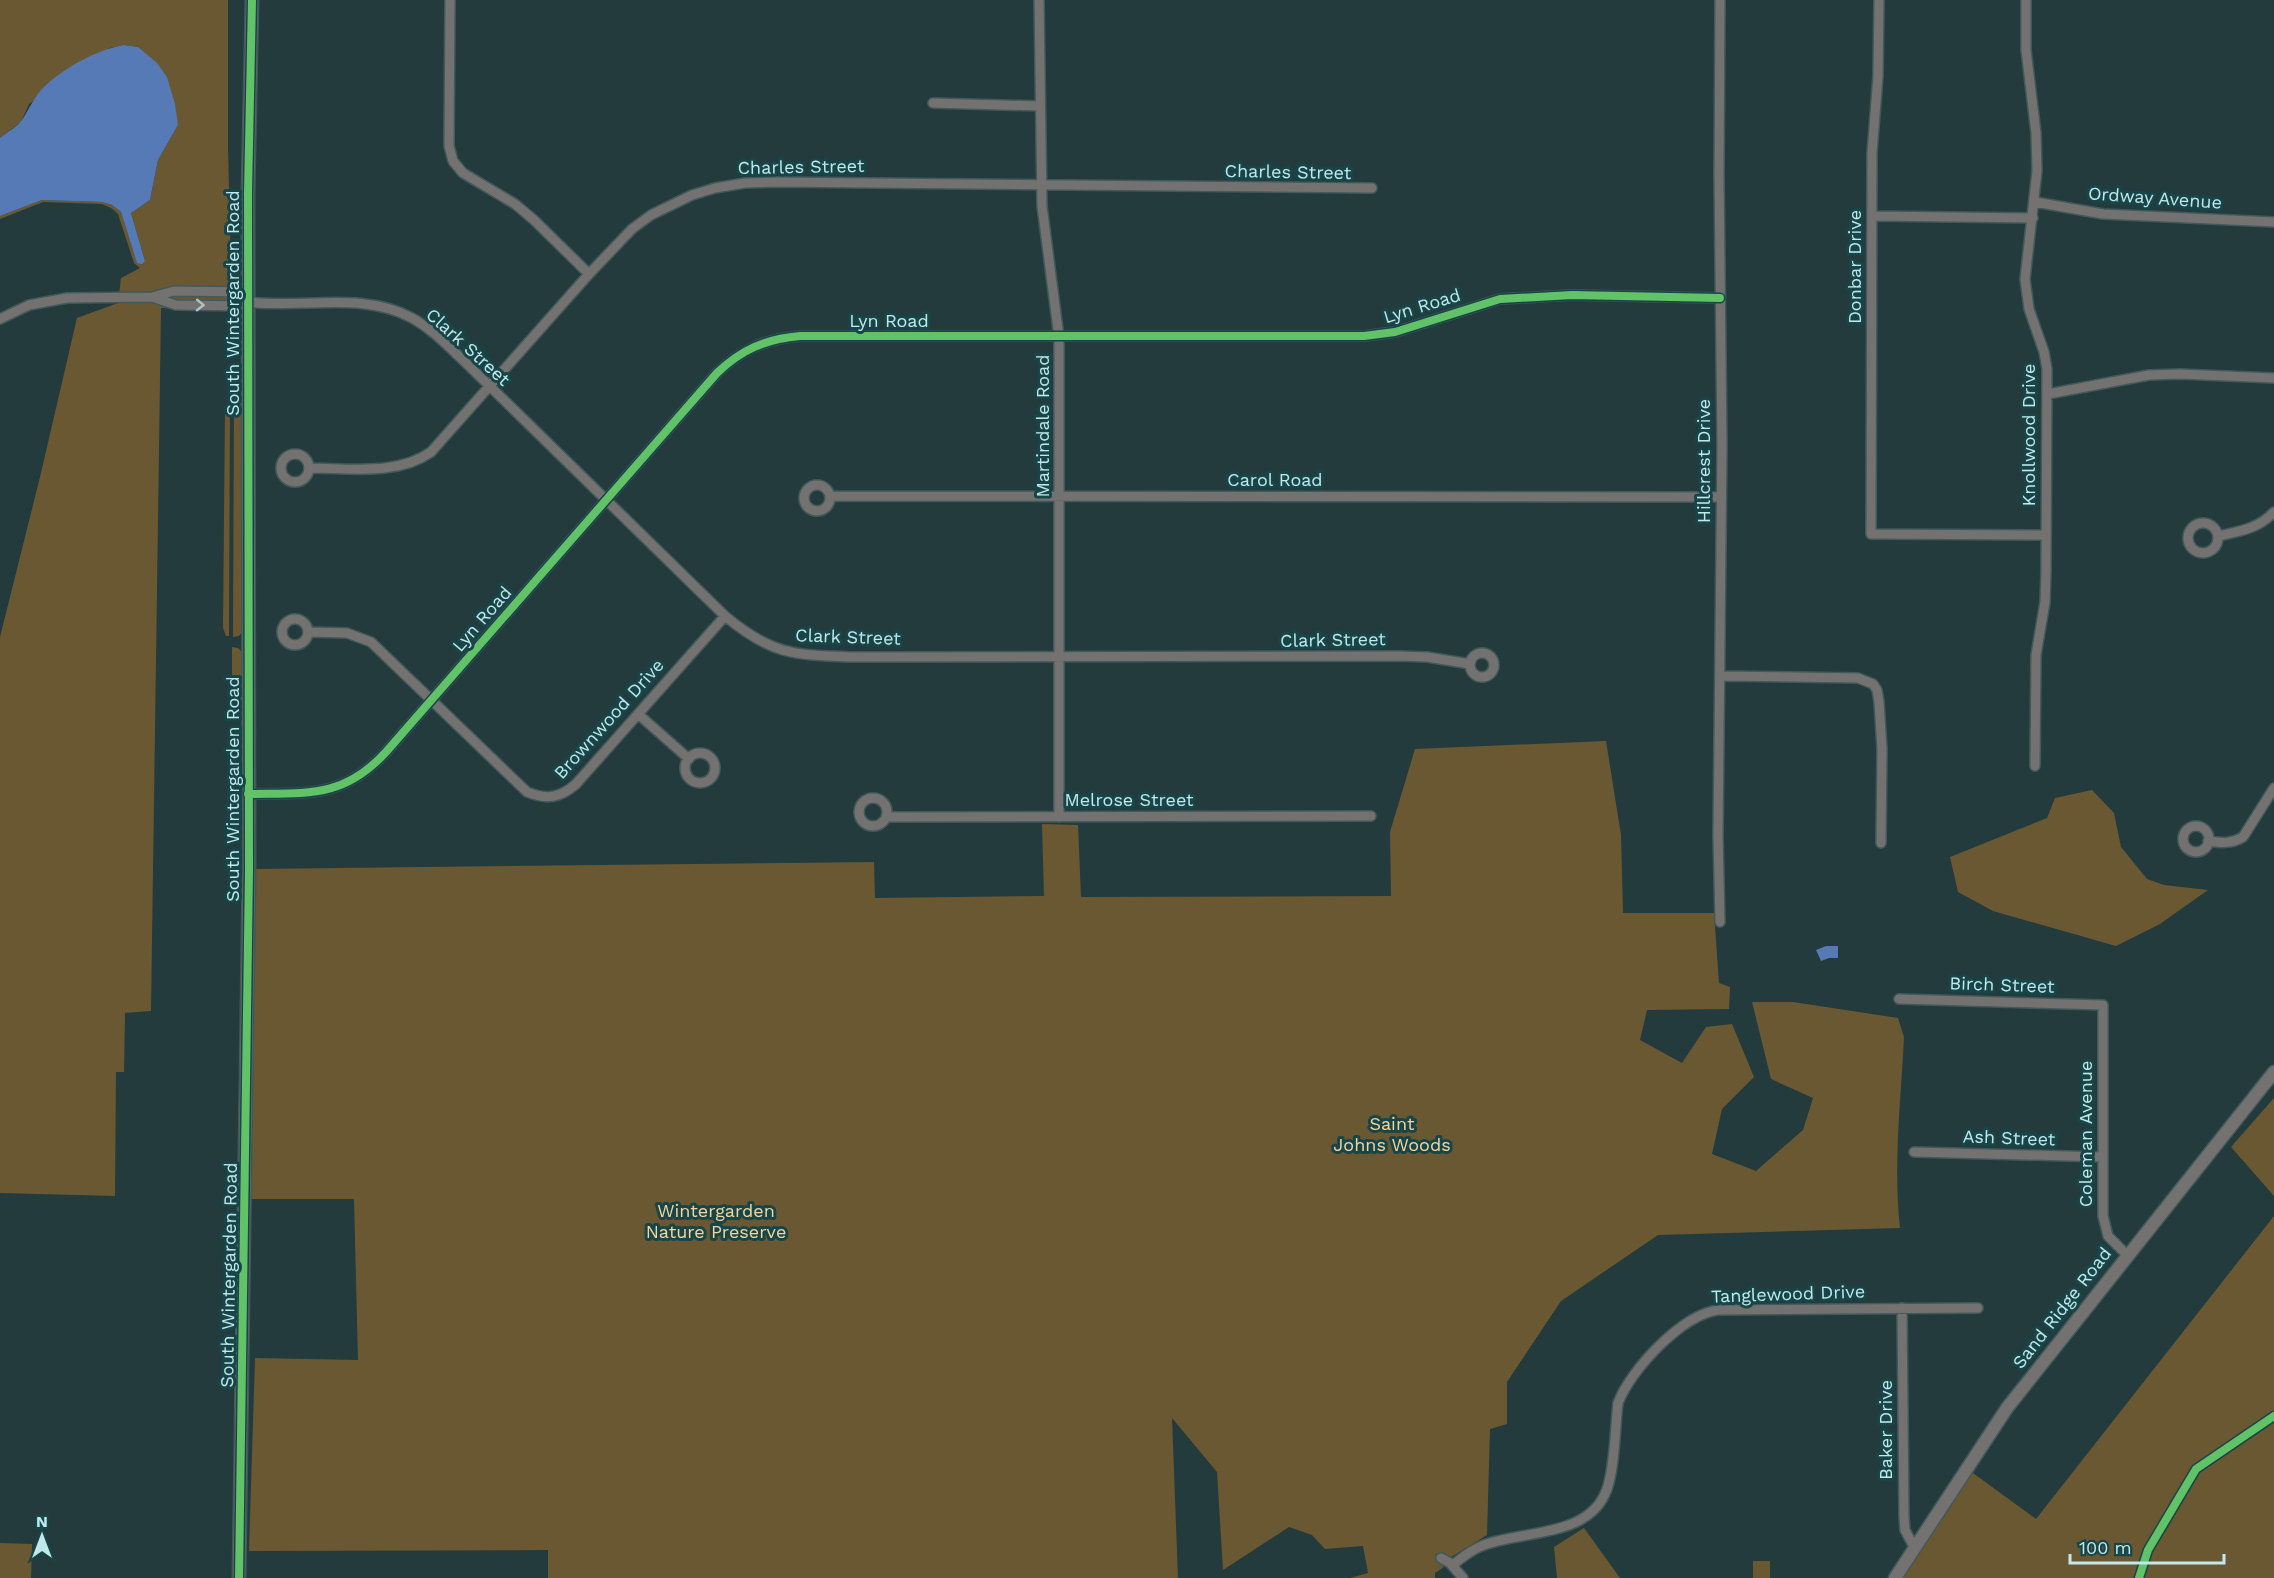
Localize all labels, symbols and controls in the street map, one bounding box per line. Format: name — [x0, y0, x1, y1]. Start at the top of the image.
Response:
street label: Charles Street — [737, 155, 865, 178]
street label: Charles Street — [1224, 160, 1352, 183]
street label: Ordway Avenue — [2087, 182, 2223, 213]
street label: South Wintergarden Road — [222, 190, 243, 416]
street label: Donbar Drive — [1844, 210, 1865, 324]
street label: Lyn Road — [1381, 284, 1463, 327]
one-way arrow — [195, 299, 204, 312]
street label: Clark Street — [422, 304, 515, 390]
street label: Lyn Road — [849, 310, 929, 331]
street label: Martindale Road — [1032, 354, 1053, 498]
street label: Knollwood Drive — [2018, 363, 2039, 507]
street label: Hillcrest Drive — [1693, 399, 1714, 523]
street label: Carol Road — [1227, 469, 1323, 490]
street label: Lyn Road — [448, 582, 516, 656]
street label: Clark Street — [795, 624, 902, 649]
street label: Clark Street — [1280, 628, 1386, 651]
street label: Brownwood Drive — [549, 654, 668, 783]
street label: South Wintergarden Road — [222, 676, 243, 902]
street label: Melrose Street — [1064, 789, 1194, 810]
street label: Birch Street — [1949, 972, 2055, 997]
street label: Coleman Avenue — [2075, 1061, 2096, 1207]
park label: Saint Johns Woods — [1333, 1113, 1451, 1155]
street label: Ash Street — [1962, 1125, 2056, 1150]
street label: South Wintergarden Road — [216, 1162, 241, 1388]
park label: Wintergarden Nature Preserve — [646, 1200, 786, 1242]
street label: Sand Ridge Road — [2008, 1243, 2115, 1373]
street label: Tanglewood Drive — [1711, 1280, 1865, 1307]
street label: Baker Drive — [1875, 1380, 1896, 1480]
north arrow — [12, 1506, 72, 1566]
text: N — [36, 1512, 48, 1531]
scale bar — [2070, 1527, 2224, 1565]
text: 100 m — [2079, 1537, 2132, 1558]

